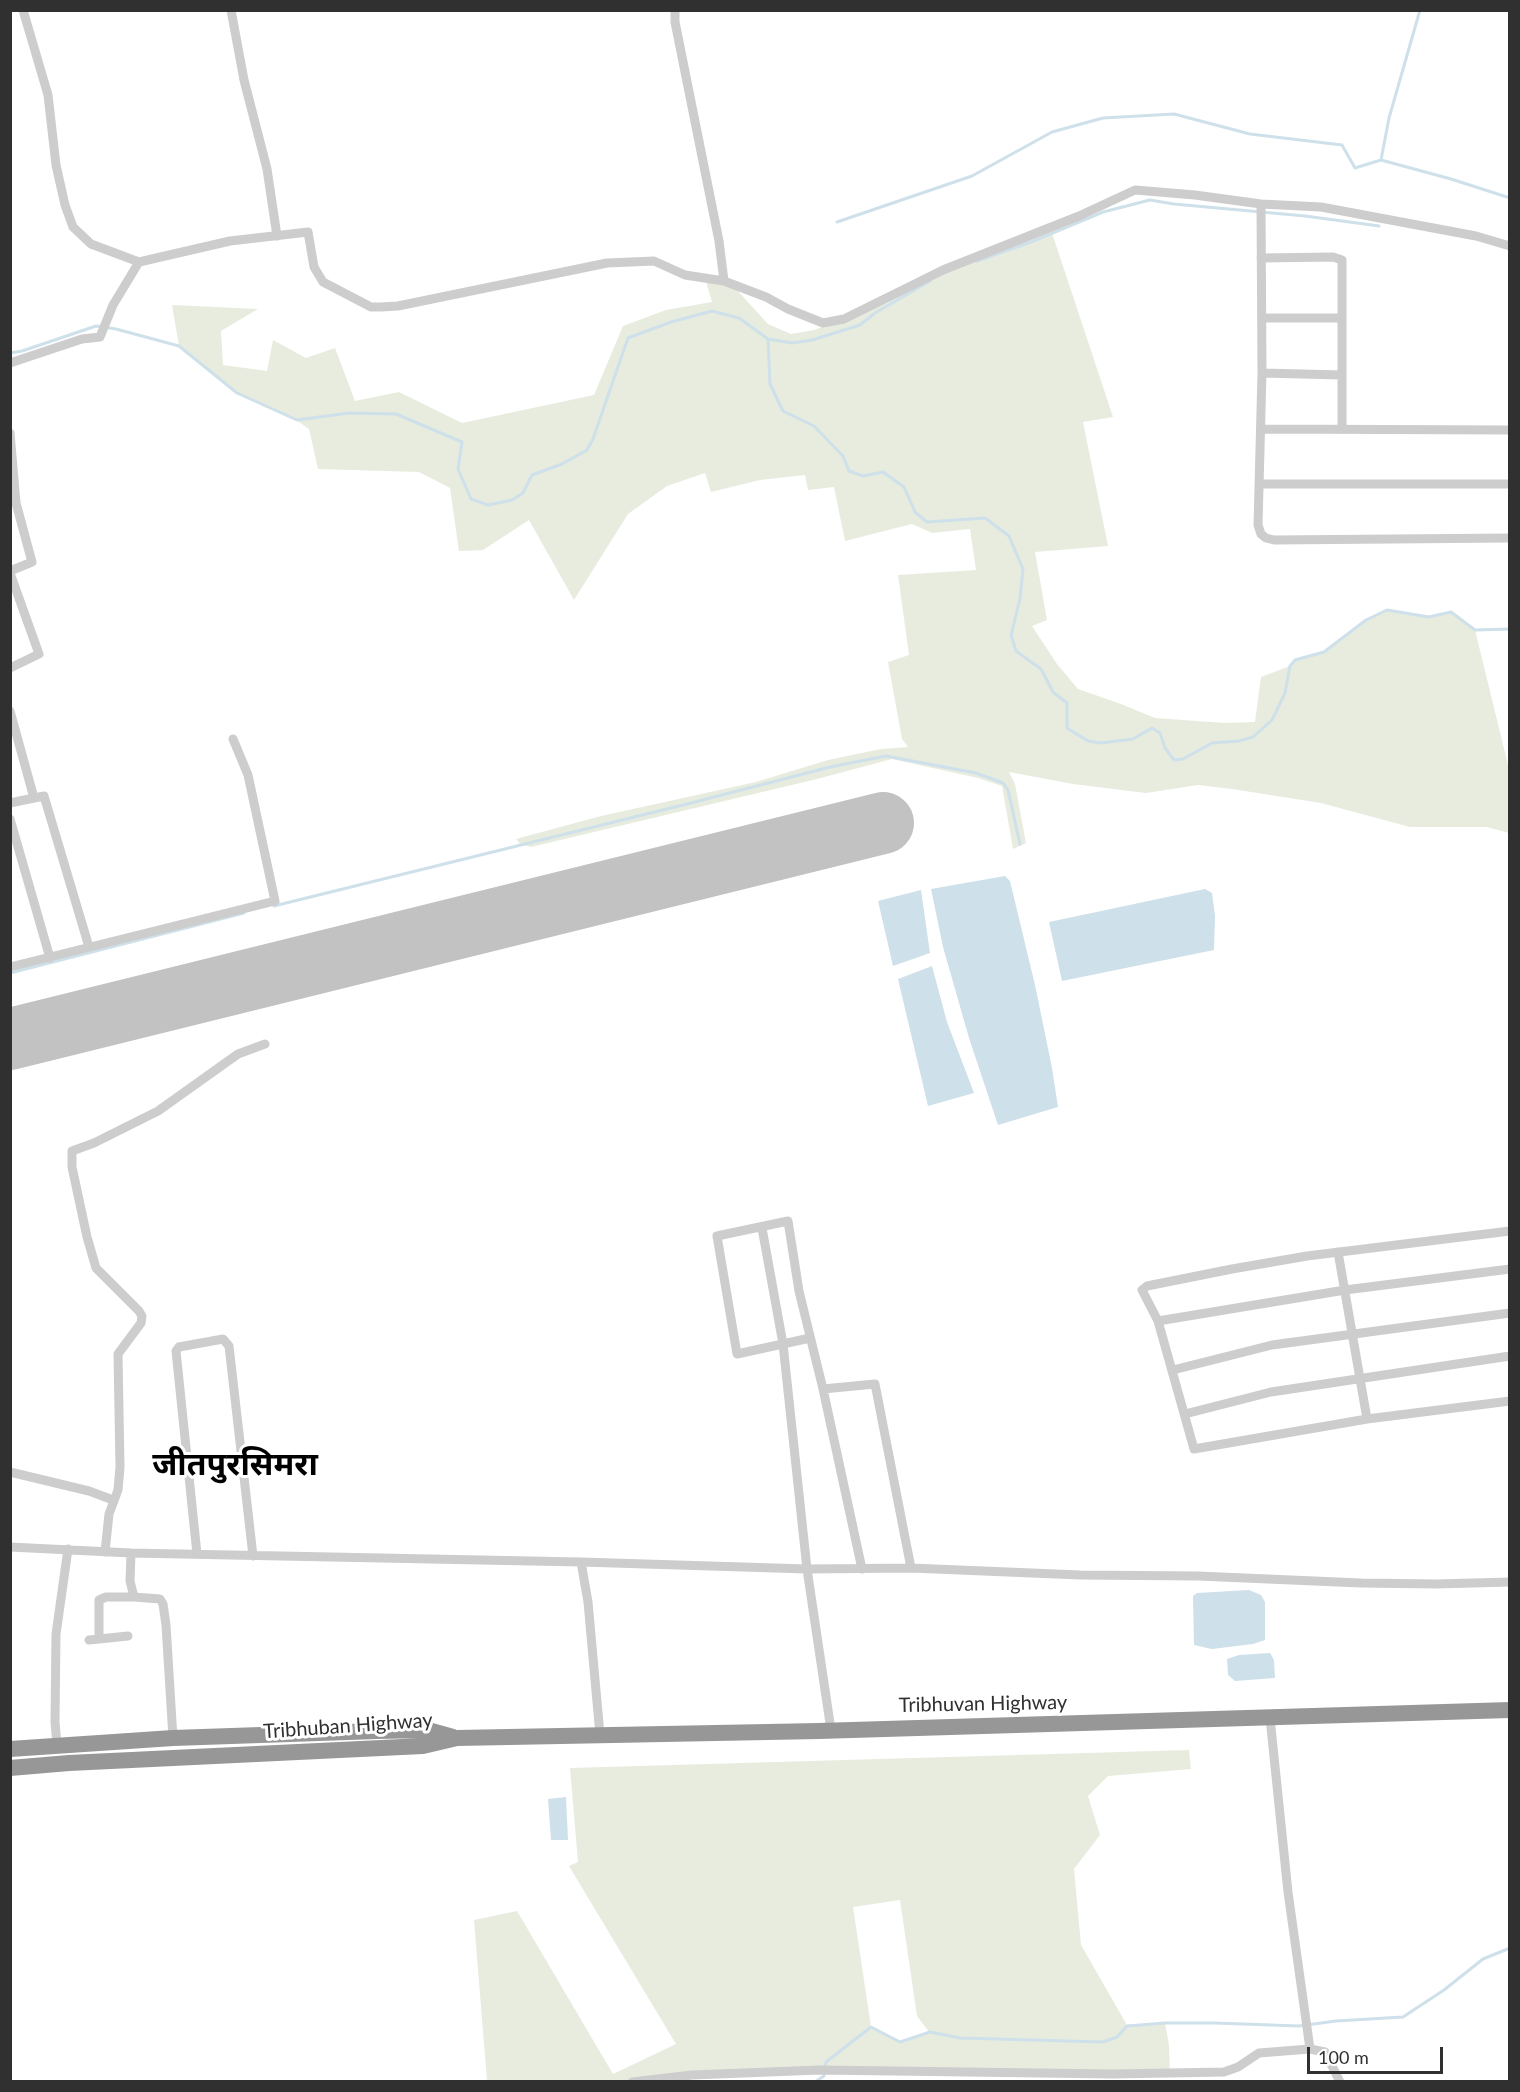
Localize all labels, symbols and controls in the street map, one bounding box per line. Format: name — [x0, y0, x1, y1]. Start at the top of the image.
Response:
district label: जीतपुरसिमरा — [152, 1446, 318, 1484]
street label: Tribhuvan Highway — [899, 1691, 1067, 1717]
street label: Tribhuban Highway — [263, 1708, 433, 1744]
scale bar — [1310, 2035, 1446, 2073]
text: 100 m — [1318, 2046, 1369, 2068]

